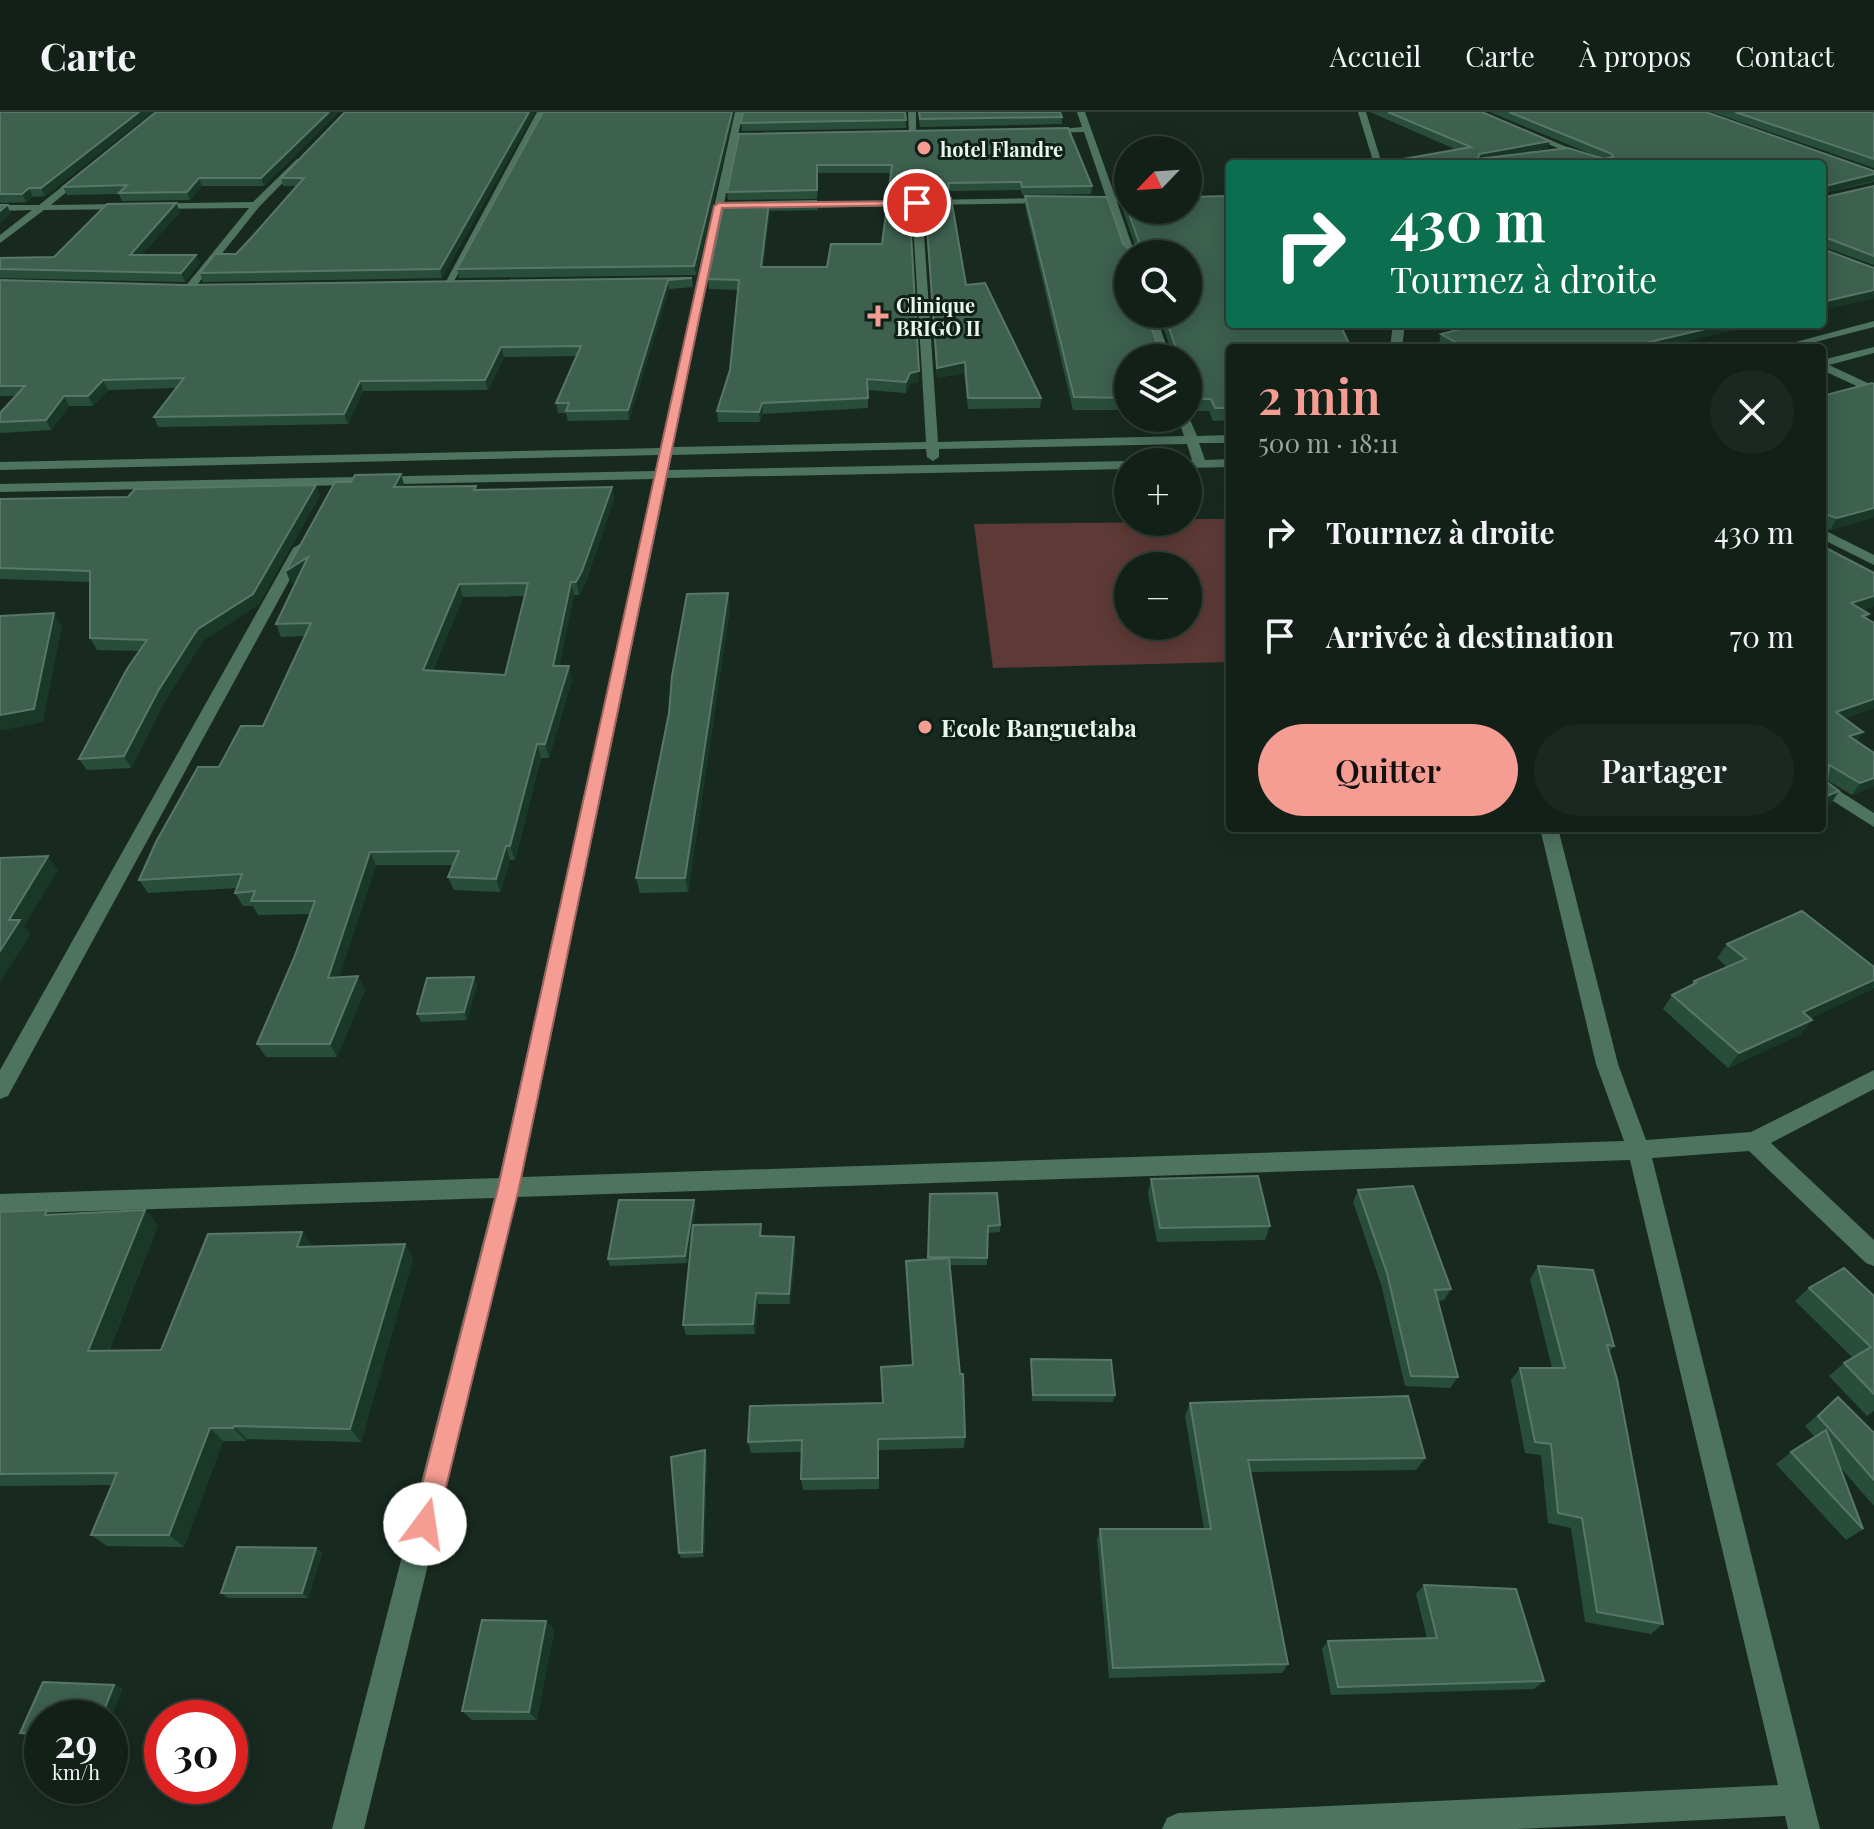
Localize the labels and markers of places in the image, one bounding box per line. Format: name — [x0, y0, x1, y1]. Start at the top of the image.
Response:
place label: hotel Flandre — [940, 135, 1063, 162]
marker: hotel Flandre — [915, 139, 933, 157]
pin — [883, 169, 951, 237]
place label: Clinique BRIGO II — [896, 291, 981, 341]
marker: Clinique BRIGO II — [867, 305, 889, 327]
place label: Ecole Banguetaba — [941, 711, 1137, 743]
marker: Ecole Banguetaba — [916, 718, 934, 736]

